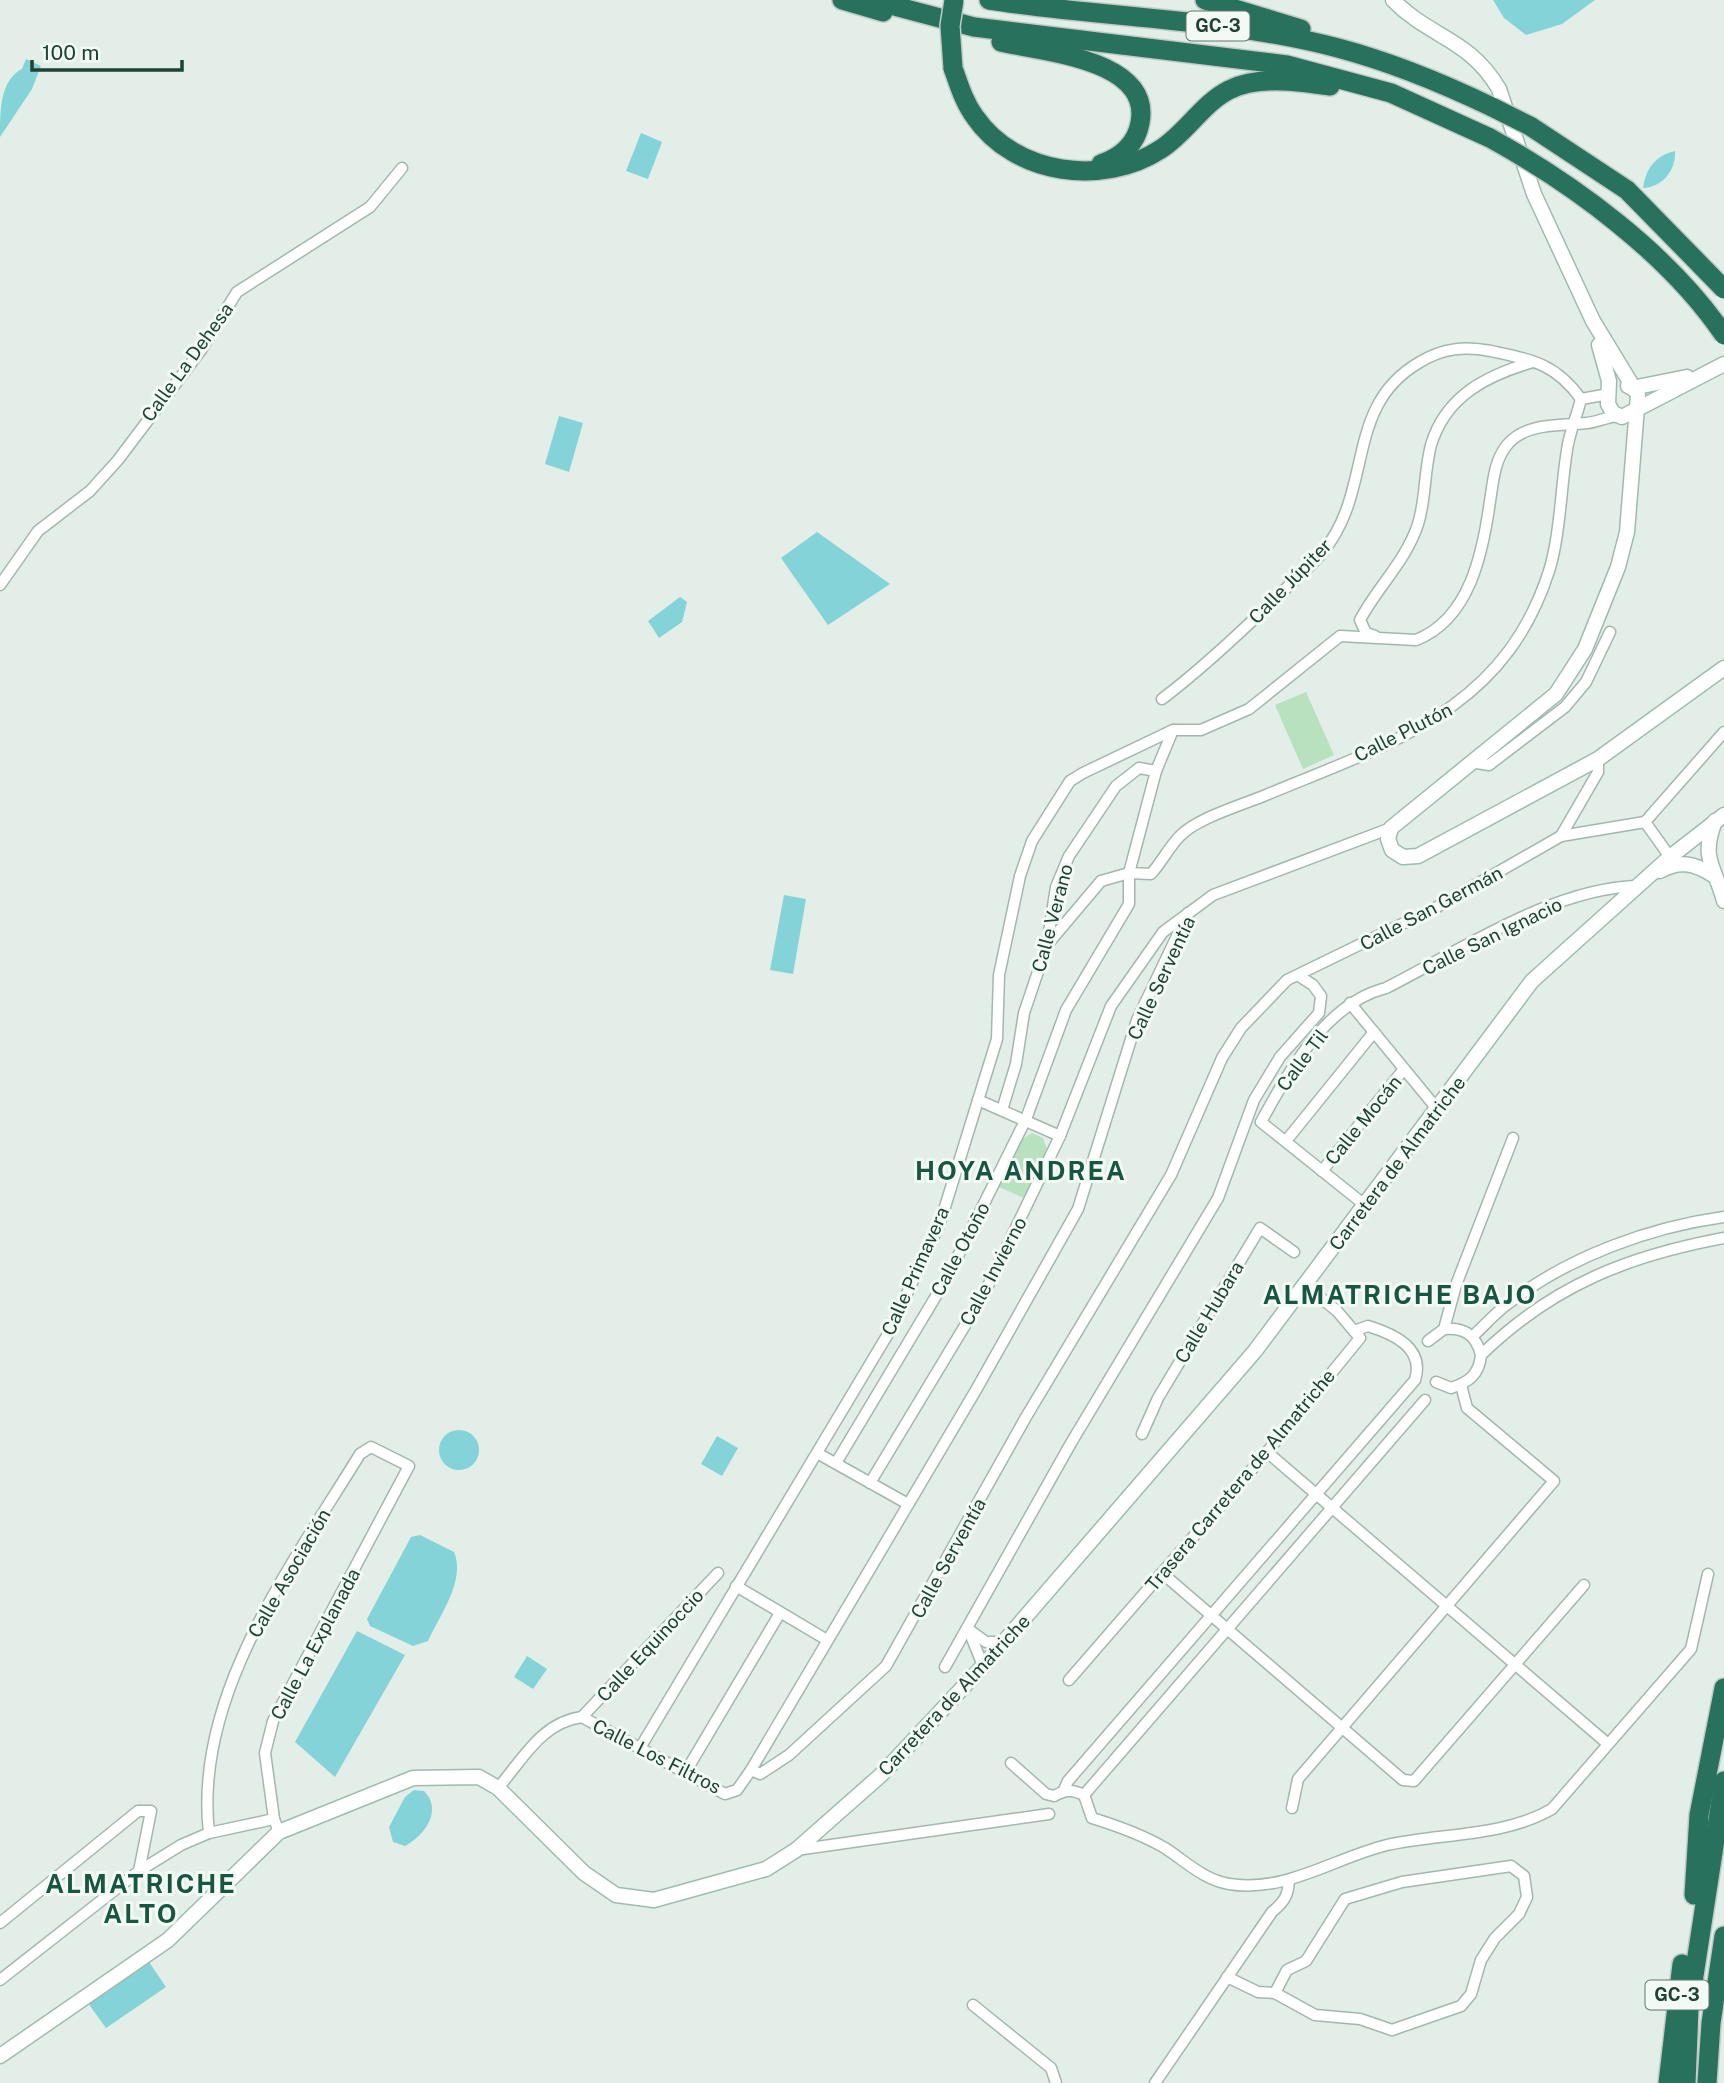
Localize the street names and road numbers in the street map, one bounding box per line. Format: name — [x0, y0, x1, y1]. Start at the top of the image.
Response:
road number: GC-3 — [1186, 12, 1250, 41]
street label: Calle La Dehesa — [137, 298, 237, 426]
street label: Calle Júpiter — [1244, 534, 1336, 628]
street label: Calle Plutón — [1350, 698, 1456, 766]
street label: Calle San Germán — [1356, 861, 1506, 955]
street label: Calle Verano — [1027, 862, 1077, 974]
street label: Calle San Ignacio — [1419, 893, 1565, 979]
street label: Calle Serventía — [1123, 913, 1199, 1043]
street label: Calle Til — [1272, 1025, 1332, 1095]
street label: Calle Mocán — [1320, 1071, 1406, 1169]
street label: Carretera de Almatriche — [1324, 1072, 1470, 1254]
street label: Calle Otoño — [926, 1198, 994, 1300]
street label: Calle Primavera — [877, 1203, 953, 1339]
street label: Calle Invierno — [955, 1213, 1031, 1329]
street label: Calle Hubara — [1170, 1257, 1248, 1367]
street label: Trasera Carretera de Almatriche — [1141, 1365, 1339, 1595]
street label: Calle Serventía — [906, 1494, 990, 1622]
street label: Calle Asociación — [243, 1505, 335, 1641]
street label: Calle La Explanada — [266, 1565, 364, 1723]
street label: Calle Equinoccio — [592, 1584, 708, 1706]
street label: Carretera de Almatriche — [874, 1610, 1034, 1780]
street label: Calle Los Filtros — [589, 1714, 725, 1798]
road number: GC-3 — [1646, 1980, 1708, 2010]

